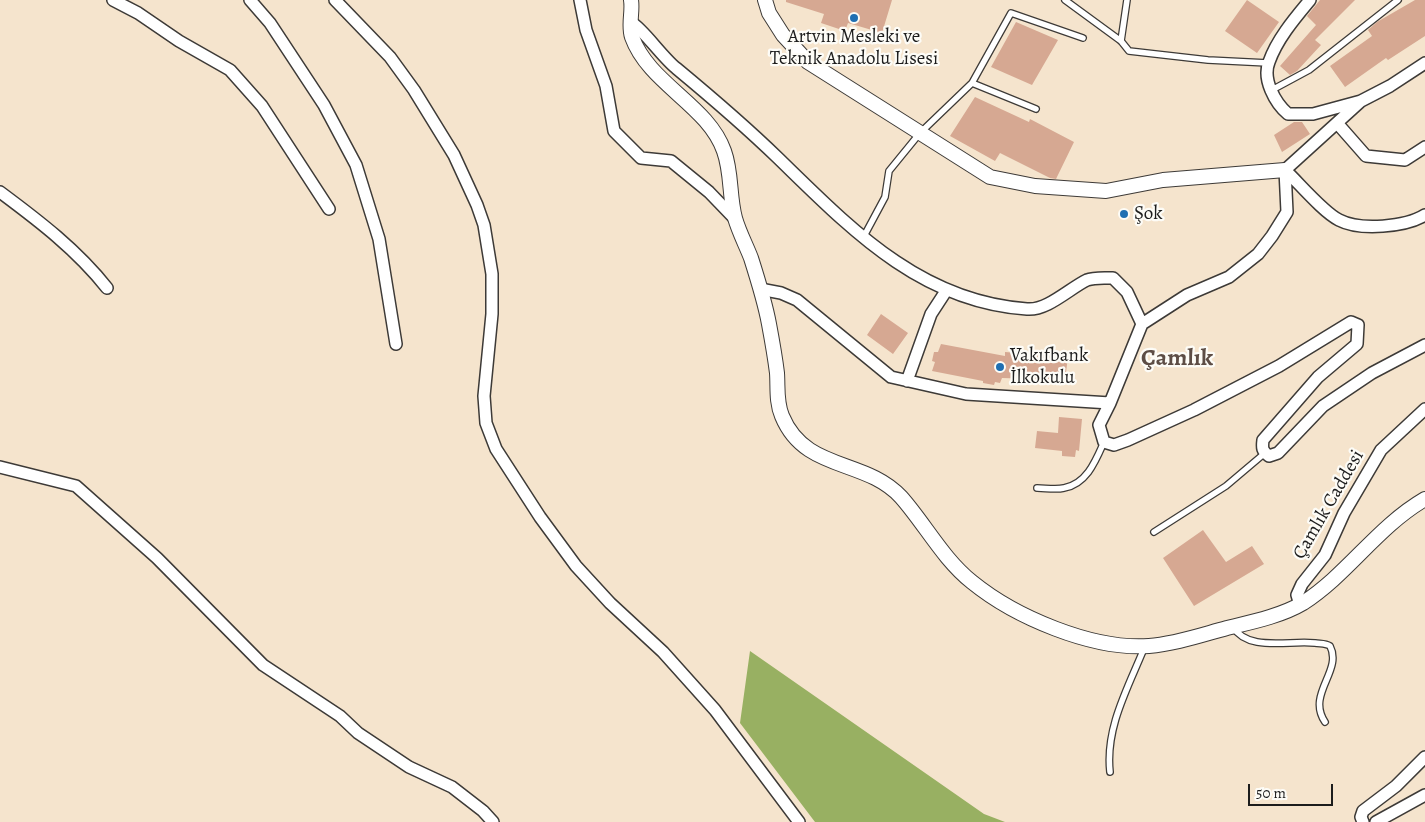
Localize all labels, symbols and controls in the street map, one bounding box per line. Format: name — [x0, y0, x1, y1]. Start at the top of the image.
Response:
marker: Artvin Mesleki ve Teknik Anadolu Lisesi — [848, 12, 860, 24]
place label: Artvin Mesleki ve Teknik Anadolu Lisesi — [770, 26, 938, 70]
place label: Şok — [1134, 203, 1163, 225]
marker: Şok — [1118, 208, 1130, 220]
place label: Vakıfbank İlkokulu — [1010, 345, 1088, 389]
district label: Çamlık — [1141, 345, 1213, 373]
marker: Vakıfbank İlkokulu — [994, 361, 1006, 373]
street label: Çamlık Caddesi — [1289, 446, 1369, 564]
scale bar — [1250, 774, 1335, 806]
text: 50 m — [1256, 783, 1286, 803]

